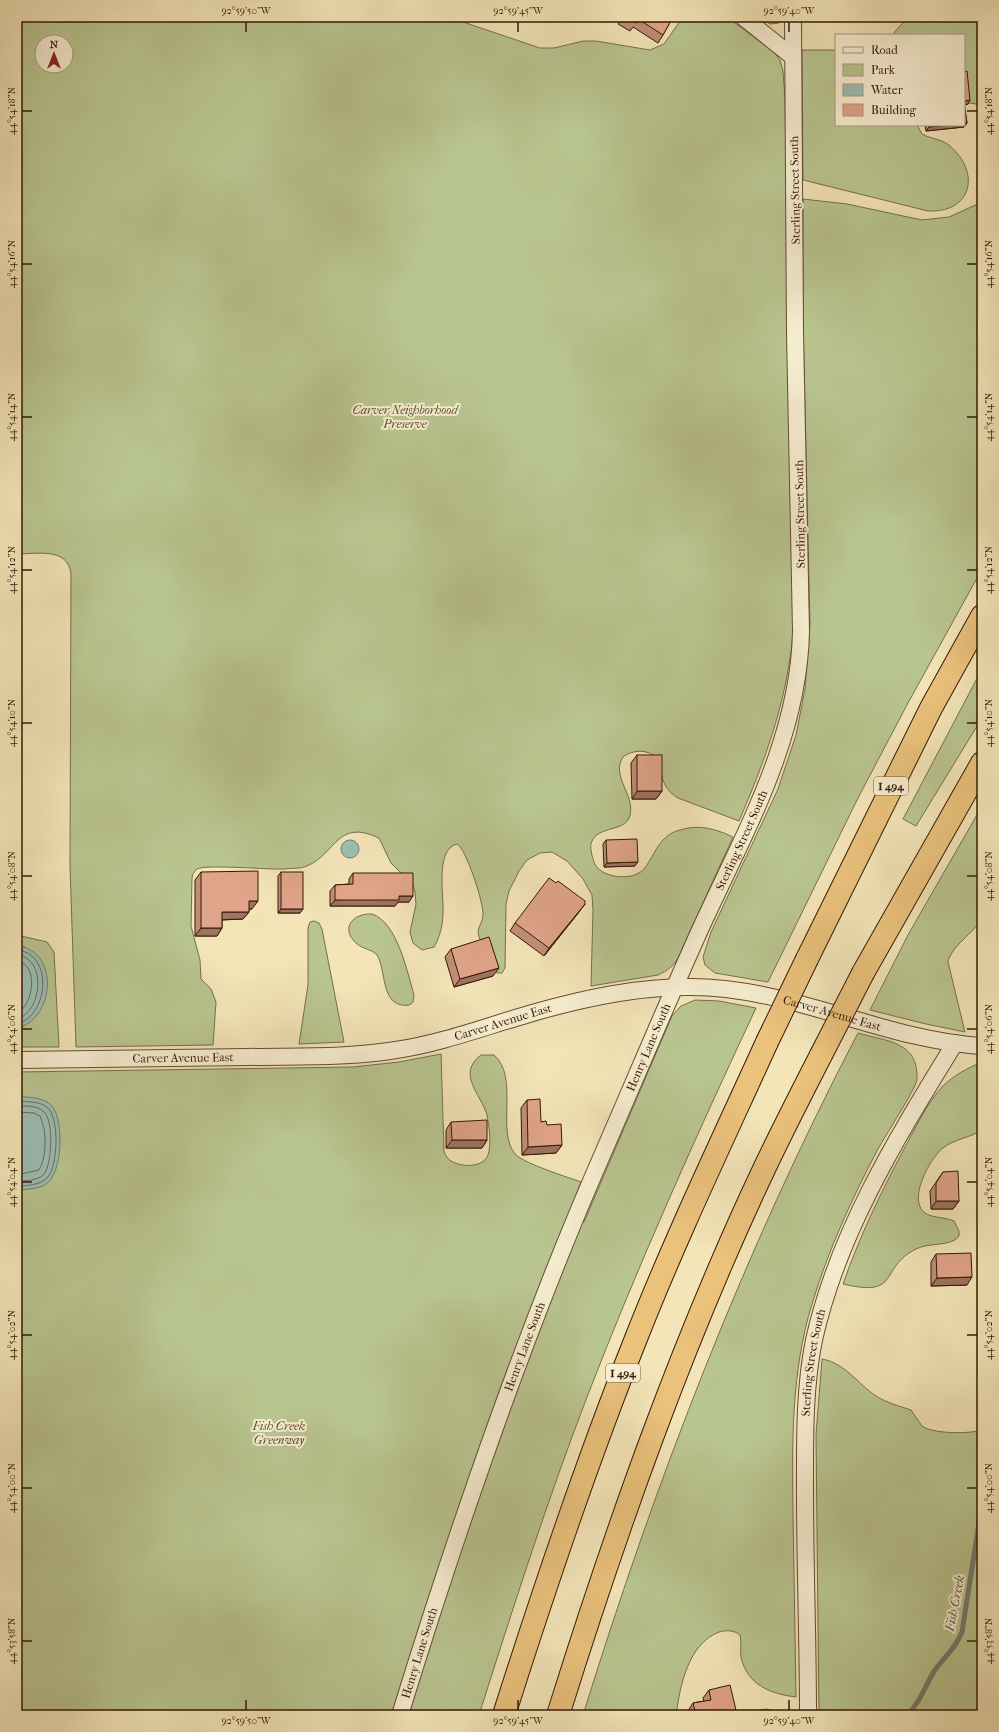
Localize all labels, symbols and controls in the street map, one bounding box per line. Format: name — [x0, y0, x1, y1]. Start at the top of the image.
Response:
text: 92°59'50"W — [221, 5, 272, 17]
text: 92°59'45"W — [493, 5, 544, 17]
text: 92°59'40"W — [764, 5, 816, 17]
north arrow — [34, 34, 74, 74]
legend — [835, 34, 965, 126]
text: N — [50, 38, 59, 51]
text: Road — [871, 43, 898, 57]
text: Park — [871, 63, 896, 77]
text: Water — [870, 83, 904, 97]
text: 44°54'18"N — [6, 87, 18, 135]
text: 44°54'18"N — [983, 87, 995, 135]
text: Building — [871, 103, 916, 117]
street label: Sterling Street South — [787, 135, 803, 244]
text: 44°54'16"N — [6, 239, 18, 288]
text: 44°54'16"N — [983, 239, 995, 288]
text: 44°54'14"N — [6, 392, 18, 441]
text: 44°54'14"N — [983, 392, 995, 441]
park label: Carver Neighborhood Preserve — [352, 403, 459, 431]
street label: Sterling Street South — [792, 459, 808, 568]
text: 44°54'12"N — [6, 546, 18, 594]
text: 44°54'12"N — [983, 546, 995, 594]
text: 44°54'10"N — [6, 698, 18, 747]
text: 44°54'10"N — [983, 698, 995, 747]
road number: I 494 — [874, 777, 908, 795]
street label: Sterling Street South — [713, 788, 770, 893]
text: 44°54'08"N — [6, 851, 18, 901]
text: 44°54'08"N — [983, 851, 995, 901]
street label: Carver Avenue East — [782, 993, 883, 1034]
street label: Carver Avenue East — [453, 1001, 554, 1043]
street label: Henry Lane South — [623, 1001, 674, 1094]
text: 44°54'06"N — [6, 1003, 18, 1054]
text: 44°54'06"N — [983, 1003, 995, 1054]
street label: Carver Avenue East — [132, 1050, 234, 1066]
text: 44°54'04"N — [6, 1156, 18, 1207]
text: 44°54'04"N — [983, 1156, 995, 1207]
street label: Henry Lane South — [502, 1300, 548, 1393]
street label: Sterling Street South — [799, 1307, 829, 1417]
text: 44°54'02"N — [6, 1310, 18, 1360]
text: 44°54'02"N — [983, 1310, 995, 1360]
road number: I 494 — [606, 1364, 640, 1382]
park label: Fish Creek Greenway — [252, 1419, 305, 1447]
text: 44°54'00"N — [6, 1462, 18, 1513]
text: 44°54'00"N — [983, 1462, 995, 1513]
water label: Fish Creek — [942, 1574, 967, 1633]
street label: Henry Lane South — [399, 1606, 440, 1700]
text: 44°53'58"N — [6, 1617, 18, 1664]
text: 44°53'58"N — [983, 1617, 995, 1664]
text: 92°59'50"W — [221, 1715, 272, 1727]
text: 92°59'45"W — [493, 1715, 544, 1727]
text: 92°59'40"W — [764, 1715, 816, 1727]

